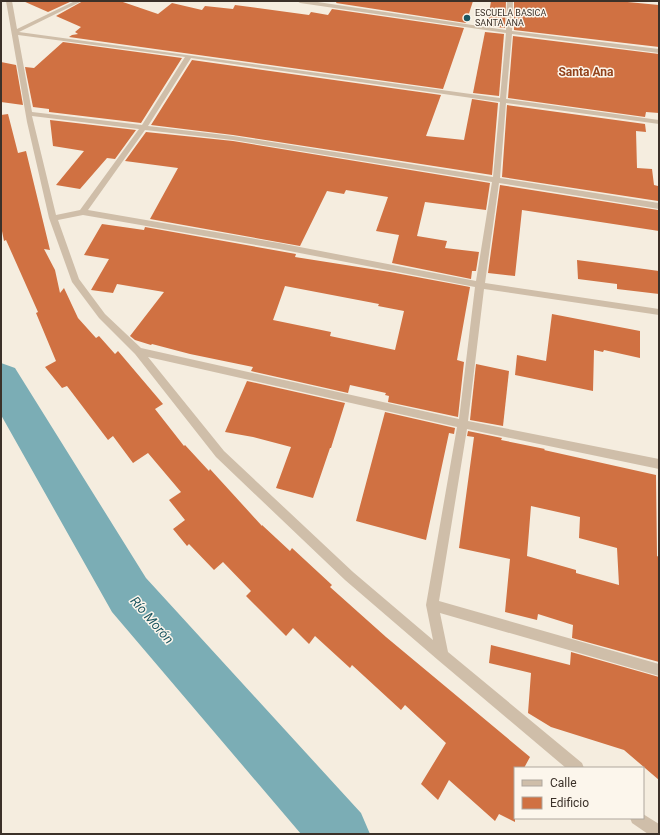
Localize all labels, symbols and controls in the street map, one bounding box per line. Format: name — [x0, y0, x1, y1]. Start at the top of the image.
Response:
place label: ESCUELA BASICA SANTA ANA — [475, 8, 546, 28]
marker: ESCUELA BASICA SANTA ANA — [462, 13, 472, 23]
district label: Santa Ana — [558, 65, 614, 79]
water label: Río Morón — [127, 593, 177, 647]
legend — [514, 767, 644, 819]
text: Calle — [550, 776, 577, 790]
text: Edificio — [550, 796, 589, 810]

